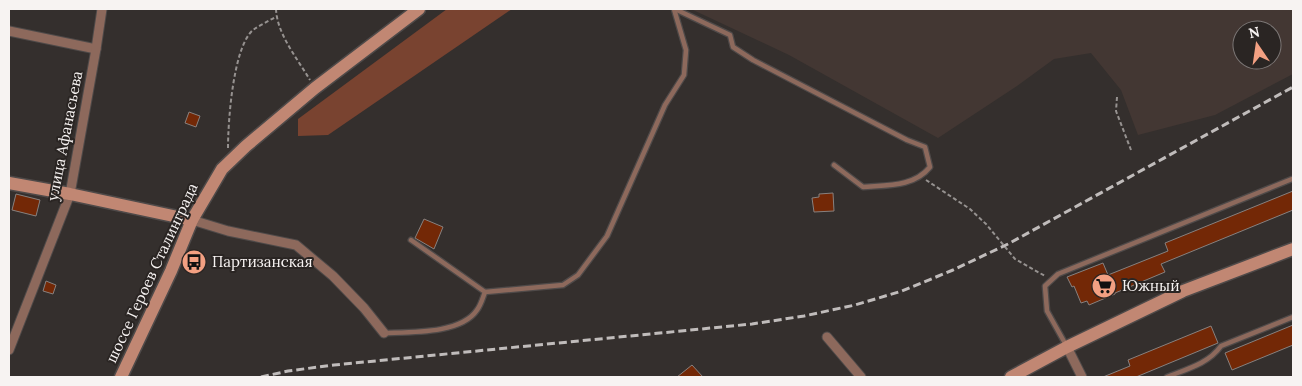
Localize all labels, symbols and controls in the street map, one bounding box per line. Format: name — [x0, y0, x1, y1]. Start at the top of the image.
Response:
north arrow — [1232, 20, 1282, 70]
text: N — [1247, 22, 1262, 42]
street label: улица Афанасьева — [43, 69, 86, 203]
street label: шоссе Героев Сталинграда — [101, 180, 202, 366]
bus stop icon: Партизанская — [181, 249, 207, 275]
place label: Партизанская — [212, 252, 313, 271]
supermarket icon: Южный — [1091, 273, 1117, 299]
place label: Южный — [1122, 276, 1180, 295]

